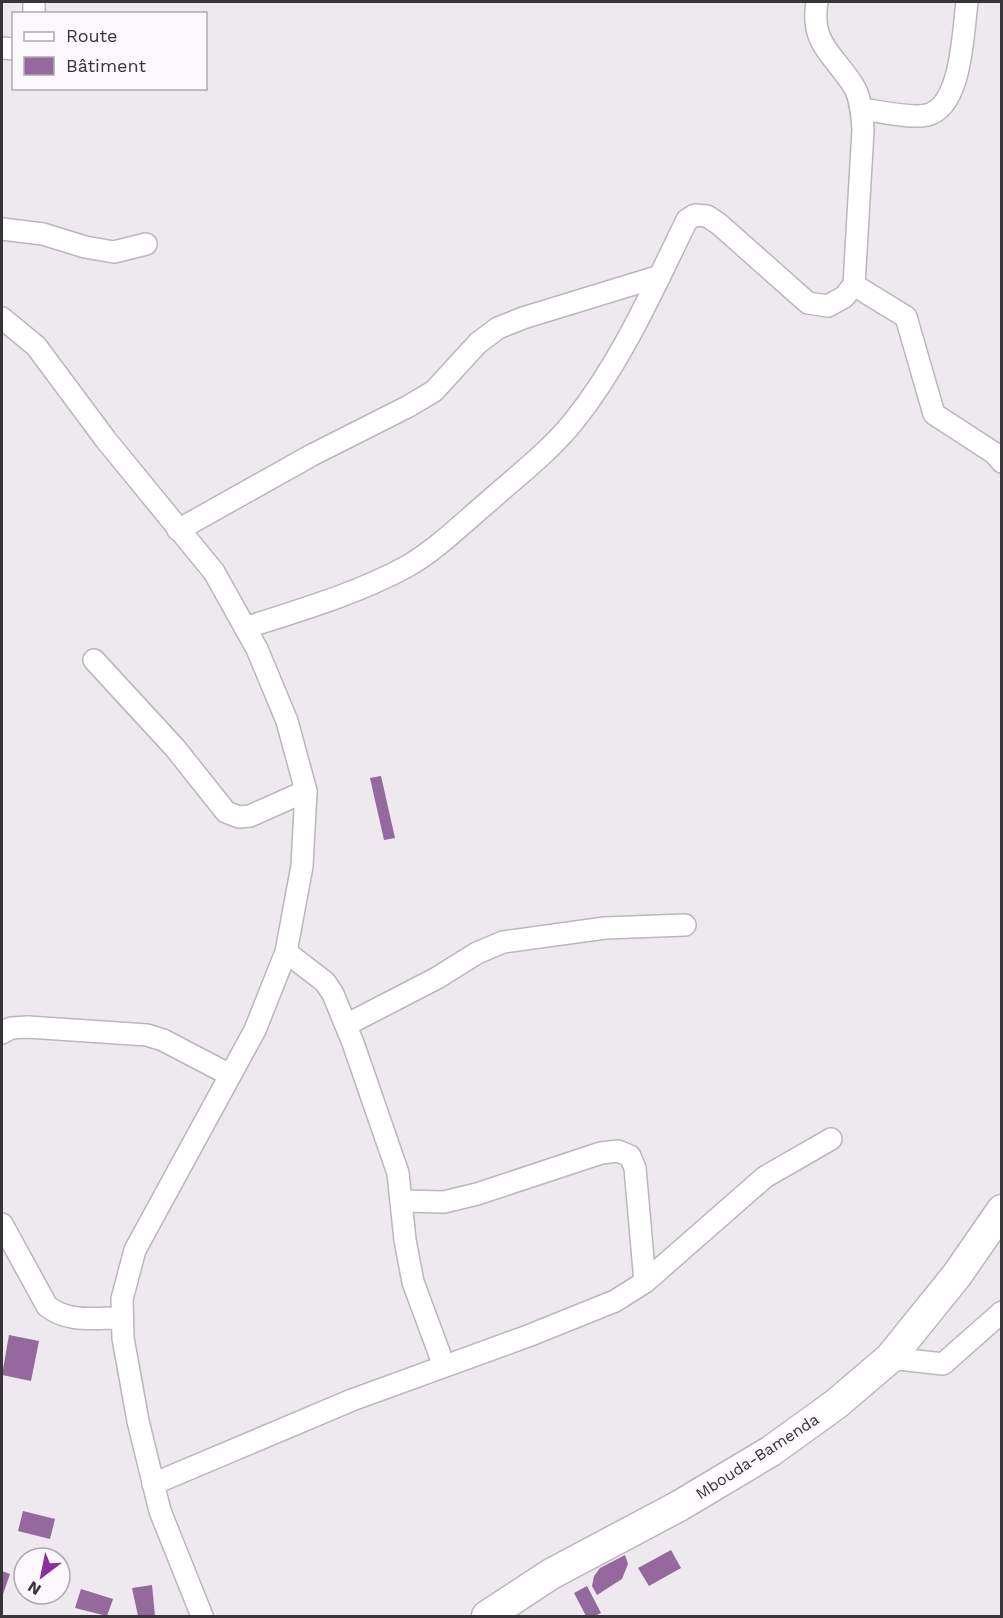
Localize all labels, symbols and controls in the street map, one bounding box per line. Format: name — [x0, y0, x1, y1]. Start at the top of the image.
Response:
legend — [12, 12, 207, 90]
text: Route — [66, 25, 118, 46]
text: Bâtiment — [66, 55, 146, 76]
street label: Mbouda-Bamenda — [692, 1409, 822, 1503]
north arrow — [12, 1546, 72, 1606]
text: N — [24, 1577, 44, 1599]

